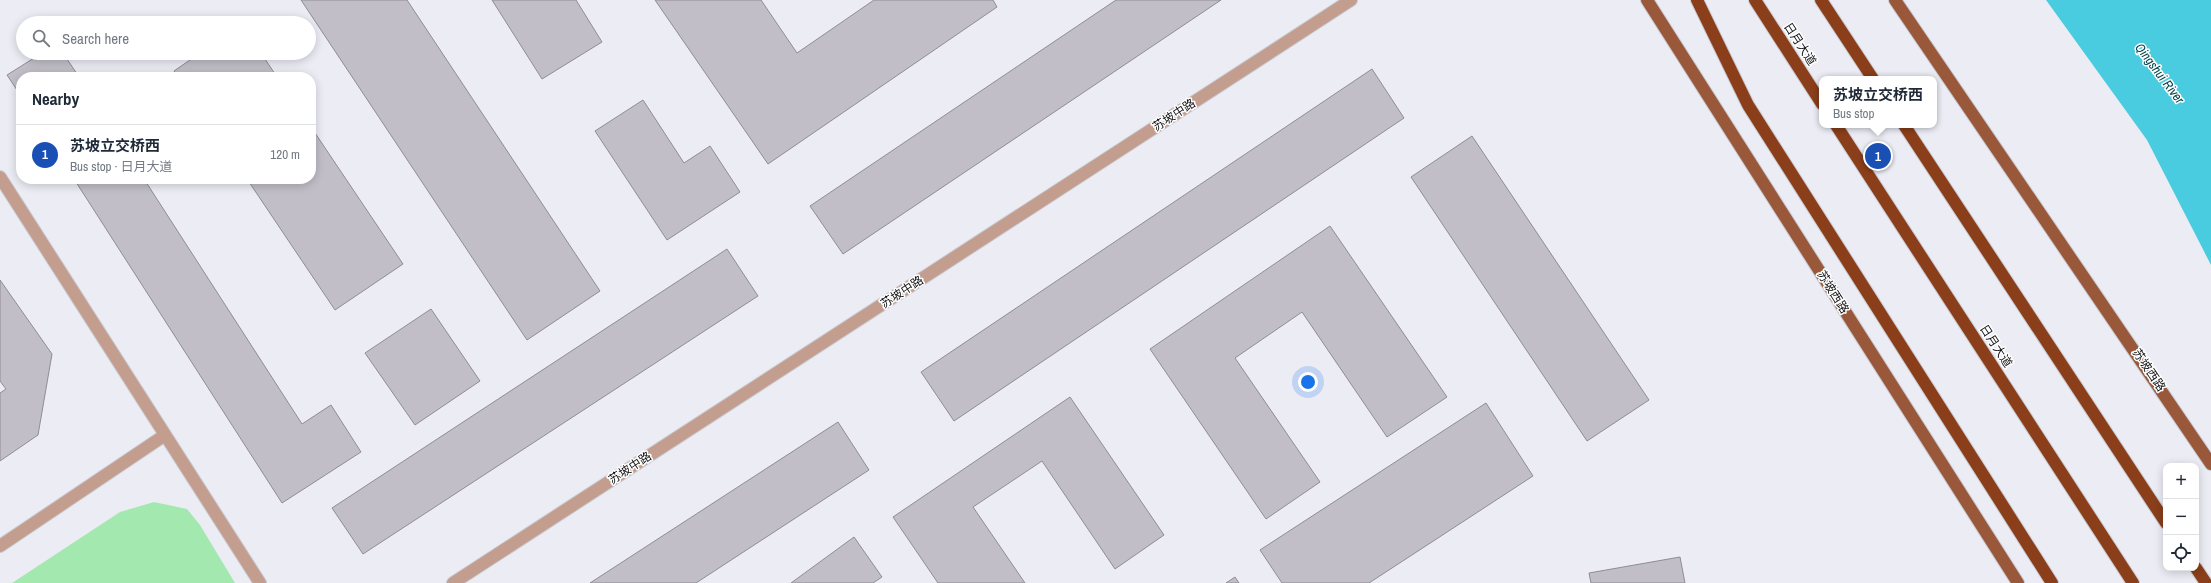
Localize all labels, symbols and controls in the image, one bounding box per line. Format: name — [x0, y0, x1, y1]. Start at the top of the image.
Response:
search box — [16, 16, 316, 60]
street label: 日月大道 — [1780, 20, 1820, 68]
icon: search — [30, 27, 52, 49]
text: Search here — [62, 28, 129, 49]
water label: Qingshui River — [2131, 40, 2188, 107]
popup — [1819, 76, 1937, 128]
text: 苏坡立交桥西 — [1833, 84, 1923, 105]
text: Nearby — [32, 87, 79, 110]
street label: 苏坡中路 — [1150, 95, 1198, 135]
text: Bus stop — [1833, 105, 1874, 122]
text: 苏坡立交桥西 — [70, 135, 160, 156]
pin: 1 — [1865, 141, 1891, 171]
text: 1 — [42, 146, 48, 163]
text: 120 m — [270, 146, 300, 163]
text: Bus stop · 日月大道 — [70, 158, 172, 175]
street label: 苏坡西路 — [1813, 267, 1853, 317]
street label: 苏坡中路 — [878, 272, 926, 312]
street label: 日月大道 — [1976, 322, 2016, 370]
street label: 苏坡西路 — [2129, 346, 2169, 394]
your location — [1298, 372, 1318, 392]
street label: 苏坡中路 — [606, 448, 654, 488]
map controls — [2163, 463, 2199, 571]
button: + — [2163, 463, 2199, 499]
button: − — [2163, 499, 2199, 535]
button: locate — [2163, 535, 2199, 571]

